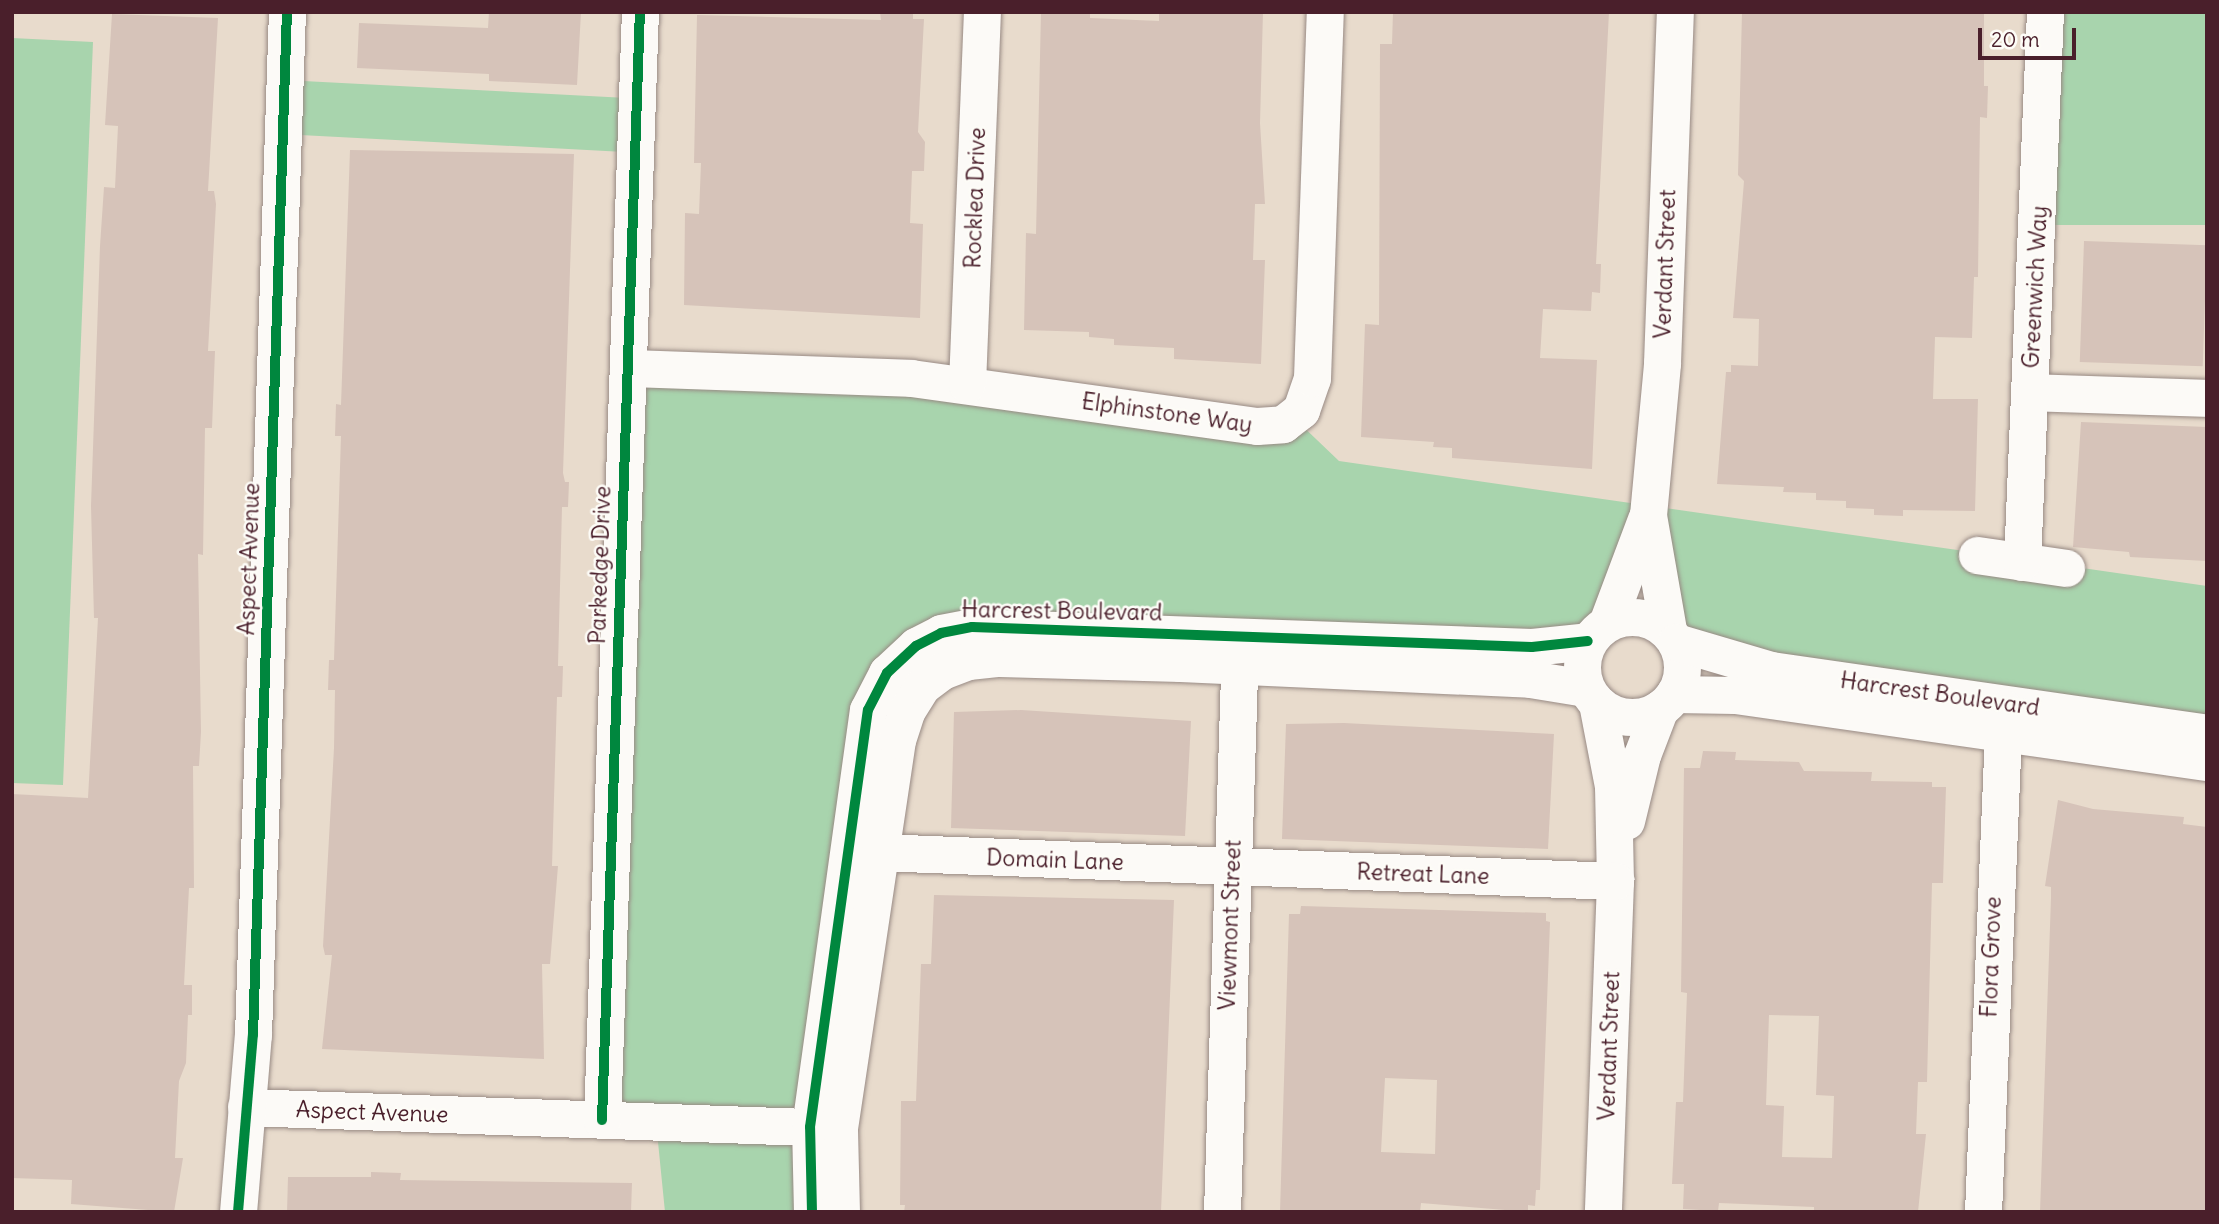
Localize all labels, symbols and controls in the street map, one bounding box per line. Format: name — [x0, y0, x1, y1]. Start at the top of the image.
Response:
scale bar — [1981, 14, 2079, 58]
text: 20 m — [1991, 26, 2040, 53]
street label: Rocklea Drive — [959, 127, 991, 269]
street label: Verdant Street — [1649, 189, 1681, 339]
street label: Greenwich Way — [2017, 205, 2053, 369]
street label: Elphinstone Way — [1080, 387, 1254, 439]
street label: Aspect Avenue — [233, 482, 265, 636]
street label: Parkedge Drive — [583, 485, 617, 645]
street label: Harcrest Boulevard — [961, 595, 1163, 627]
street label: Harcrest Boulevard — [1839, 666, 2041, 722]
street label: Viewmont Street — [1213, 839, 1247, 1011]
street label: Domain Lane — [986, 844, 1124, 876]
street label: Retreat Lane — [1356, 858, 1490, 890]
street label: Flora Grove — [1975, 896, 2007, 1018]
street label: Verdant Street — [1593, 971, 1625, 1121]
street label: Aspect Avenue — [295, 1096, 449, 1128]

